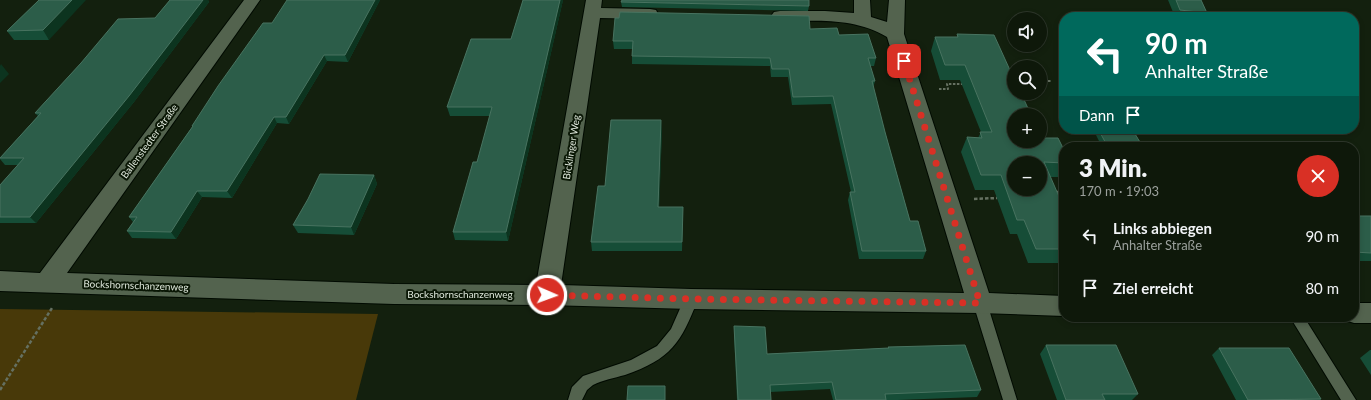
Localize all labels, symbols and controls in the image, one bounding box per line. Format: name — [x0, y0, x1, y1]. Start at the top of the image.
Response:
map controls — [1007, 12, 1047, 196]
button: sound — [1007, 12, 1047, 52]
text: 90 m — [1145, 26, 1208, 60]
icon: left — [1079, 28, 1131, 80]
pin — [887, 44, 921, 78]
icon: arrive — [893, 50, 915, 72]
button: search — [1007, 60, 1047, 100]
text: Anhalter Straße — [1145, 60, 1268, 82]
street label: Ballenstedter Straße — [118, 101, 180, 181]
icon: arrive — [1122, 104, 1144, 126]
text: Dann — [1079, 106, 1114, 124]
button: + — [1007, 108, 1047, 148]
street label: Bicklinger Weg — [560, 114, 582, 180]
text: 3 Min. — [1079, 153, 1147, 182]
button: close — [1297, 155, 1339, 197]
button: − — [1007, 156, 1047, 196]
text: 170 m · 19:03 — [1079, 183, 1159, 199]
text: Links abbiegen — [1113, 219, 1212, 237]
icon: left — [1079, 225, 1101, 247]
text: 90 m — [1305, 227, 1339, 245]
text: Anhalter Straße — [1113, 237, 1202, 253]
position arrow — [526, 274, 568, 316]
street label: Bockshornschanzenweg — [83, 277, 189, 293]
icon: arrive — [1079, 277, 1101, 299]
text: Ziel erreicht — [1113, 279, 1193, 297]
text: 80 m — [1305, 279, 1339, 297]
street label: Bockshornschanzenweg — [407, 288, 513, 300]

